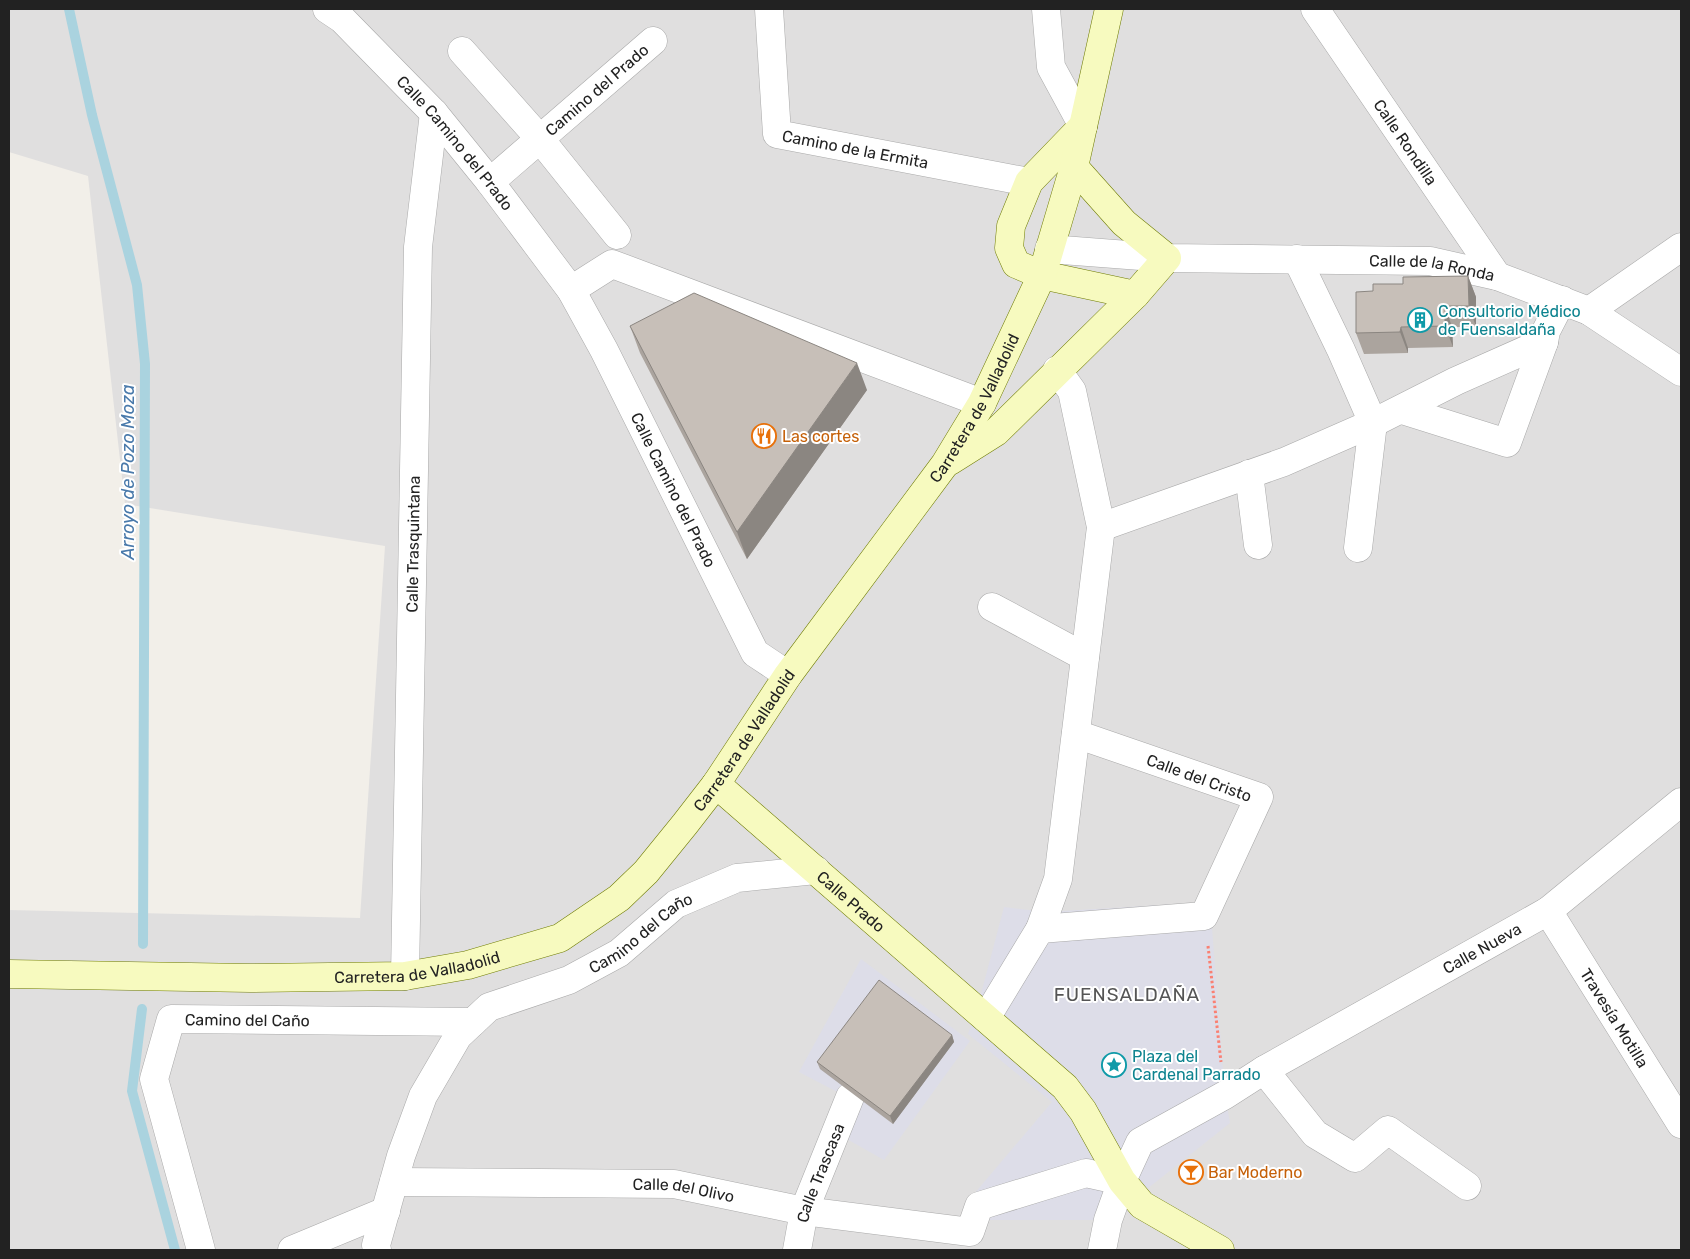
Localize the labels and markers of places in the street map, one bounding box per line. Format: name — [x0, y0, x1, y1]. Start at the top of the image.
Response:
place label: Consultorio Médico de Fuensaldaña — [1438, 302, 1581, 339]
building icon: Consultorio Médico de Fuensaldaña — [1407, 307, 1433, 333]
restaurant icon: Las cortes — [751, 423, 777, 449]
place label: Las cortes — [782, 427, 859, 446]
place label: Plaza del Cardenal Parrado — [1132, 1047, 1261, 1084]
place icon: Plaza del Cardenal Parrado — [1101, 1052, 1127, 1078]
bar icon: Bar Moderno — [1178, 1159, 1204, 1185]
place label: Bar Moderno — [1208, 1163, 1303, 1182]

